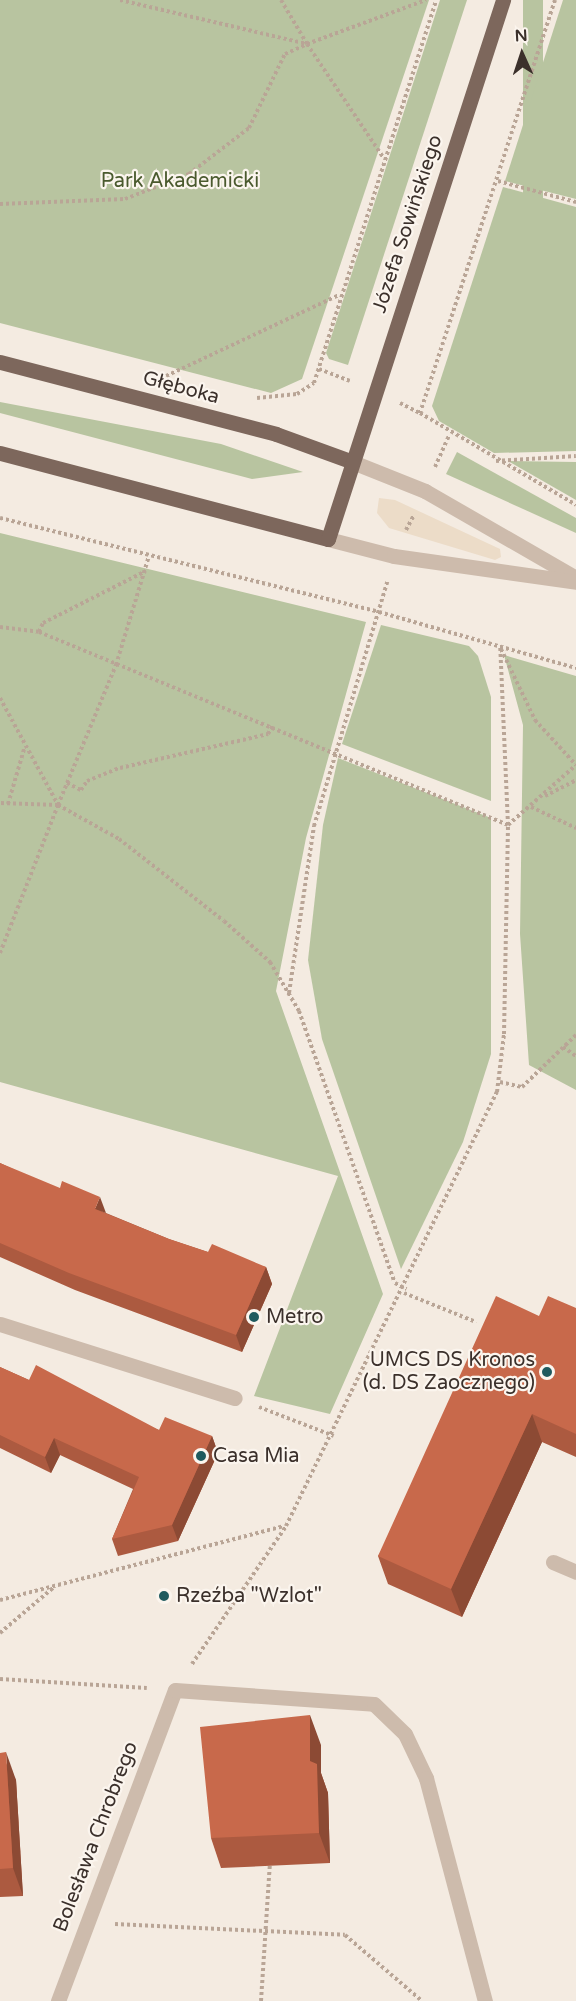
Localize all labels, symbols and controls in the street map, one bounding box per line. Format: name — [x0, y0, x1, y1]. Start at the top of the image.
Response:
north arrow — [492, 24, 552, 84]
text: N — [514, 26, 528, 46]
street label: Józefa Sowińskiego — [368, 132, 448, 316]
park label: Park Akademicki — [101, 169, 259, 193]
street label: Głęboka — [140, 366, 222, 410]
place label: Metro — [266, 1305, 324, 1329]
marker: Metro — [247, 1310, 261, 1324]
place label: UMCS DS Kronos (d. DS Zaocznego) — [363, 1348, 535, 1395]
marker: UMCS DS Kronos (d. DS Zaocznego) — [540, 1365, 554, 1379]
place label: Casa Mia — [213, 1444, 300, 1468]
marker: Casa Mia — [194, 1449, 208, 1463]
place label: Rzeźba "Wzlot" — [176, 1584, 322, 1608]
marker: Rzeźba "Wzlot" — [157, 1589, 171, 1603]
street label: Bolesława Chrobrego — [49, 1738, 143, 1936]

